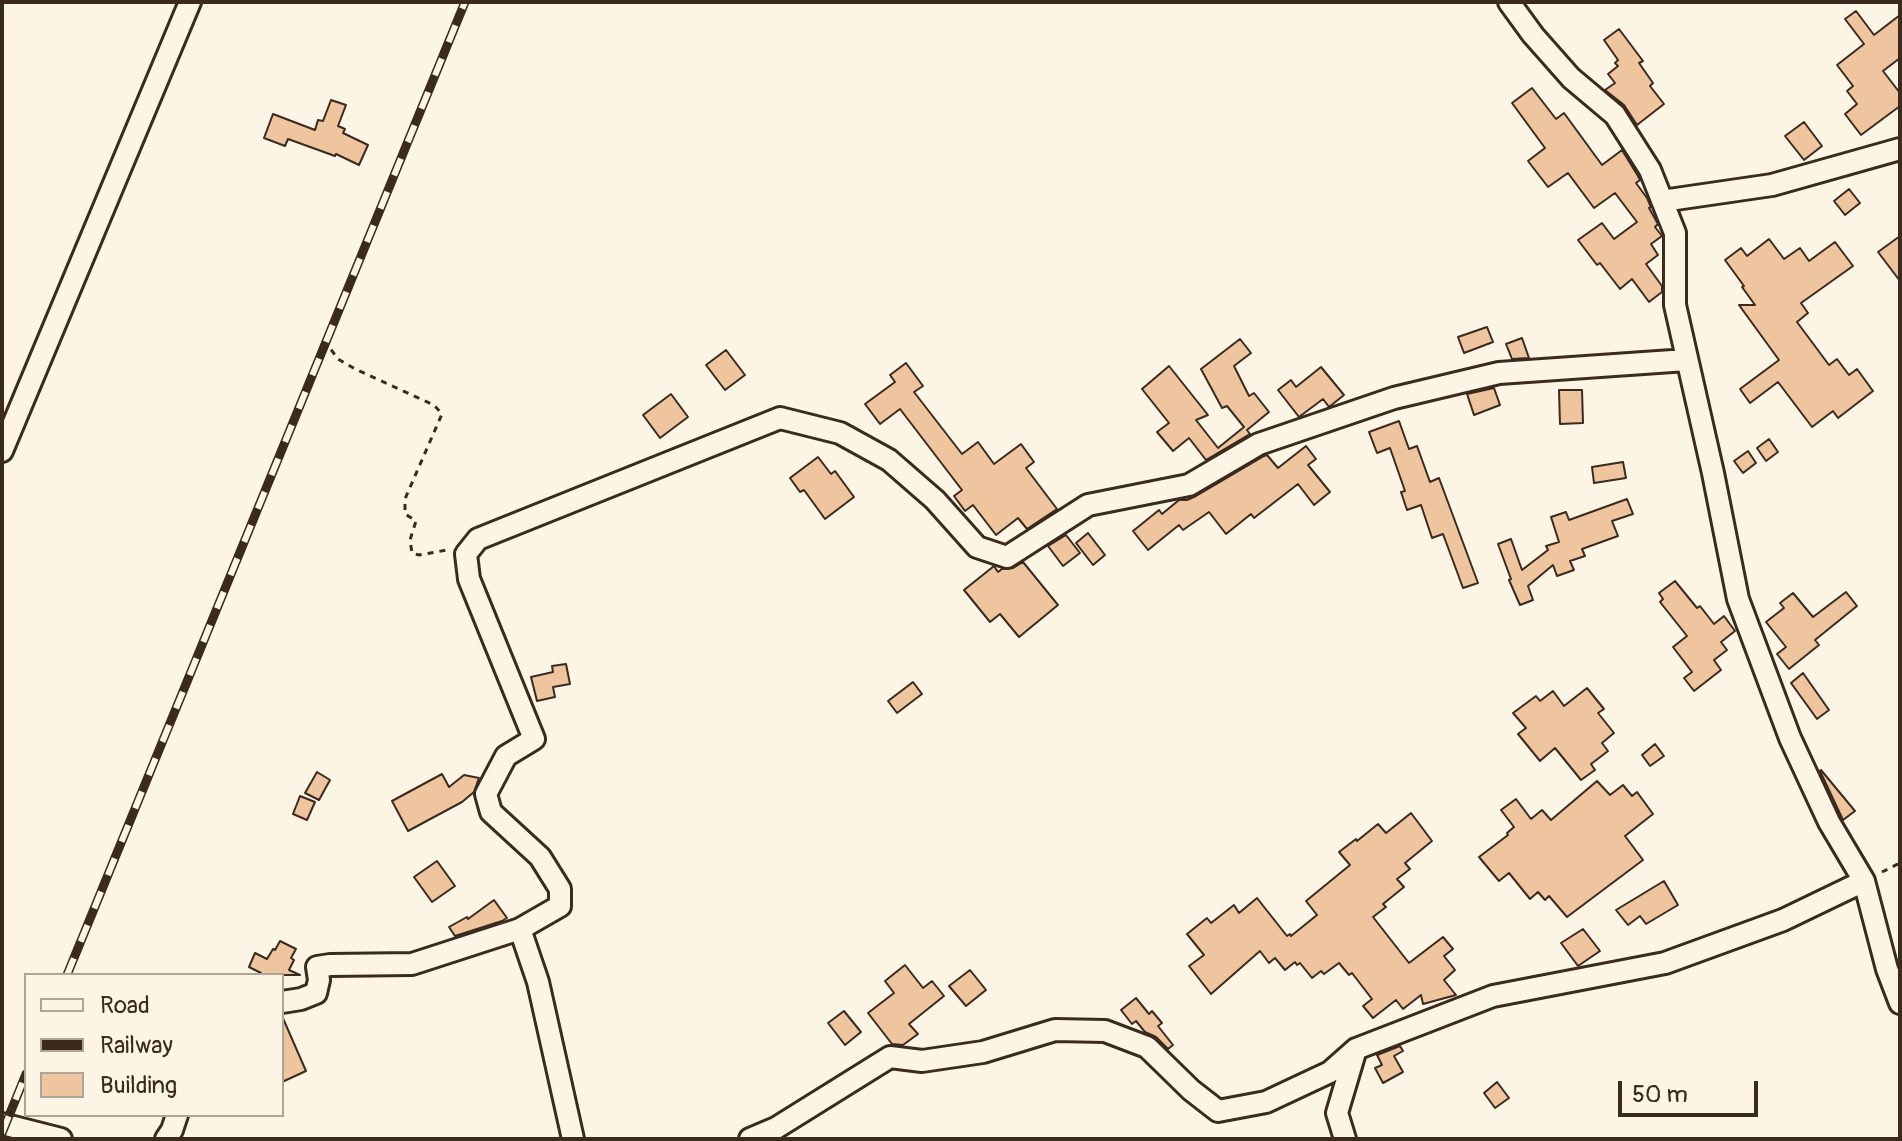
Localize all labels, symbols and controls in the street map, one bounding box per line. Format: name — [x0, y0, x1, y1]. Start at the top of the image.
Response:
legend — [24, 973, 284, 1117]
text: Road — [100, 991, 150, 1020]
text: Railway — [100, 1031, 173, 1060]
scale bar — [1622, 1065, 1762, 1115]
text: Building — [100, 1071, 177, 1100]
text: 50 m — [1632, 1080, 1688, 1109]

